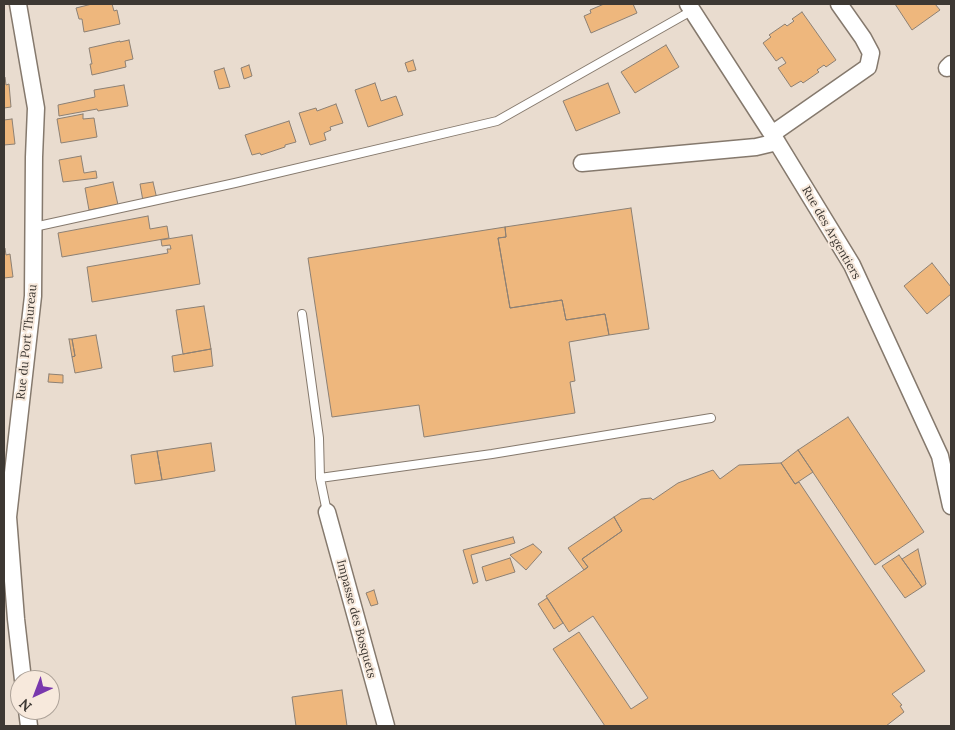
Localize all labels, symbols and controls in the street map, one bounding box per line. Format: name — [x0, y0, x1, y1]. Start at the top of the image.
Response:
street label: Rue des Argentiers — [799, 184, 863, 282]
street label: Rue du Port Thureau — [14, 284, 40, 400]
street label: Impasse des Bosquets — [333, 558, 379, 680]
north arrow — [10, 670, 60, 720]
text: N — [15, 695, 36, 716]

